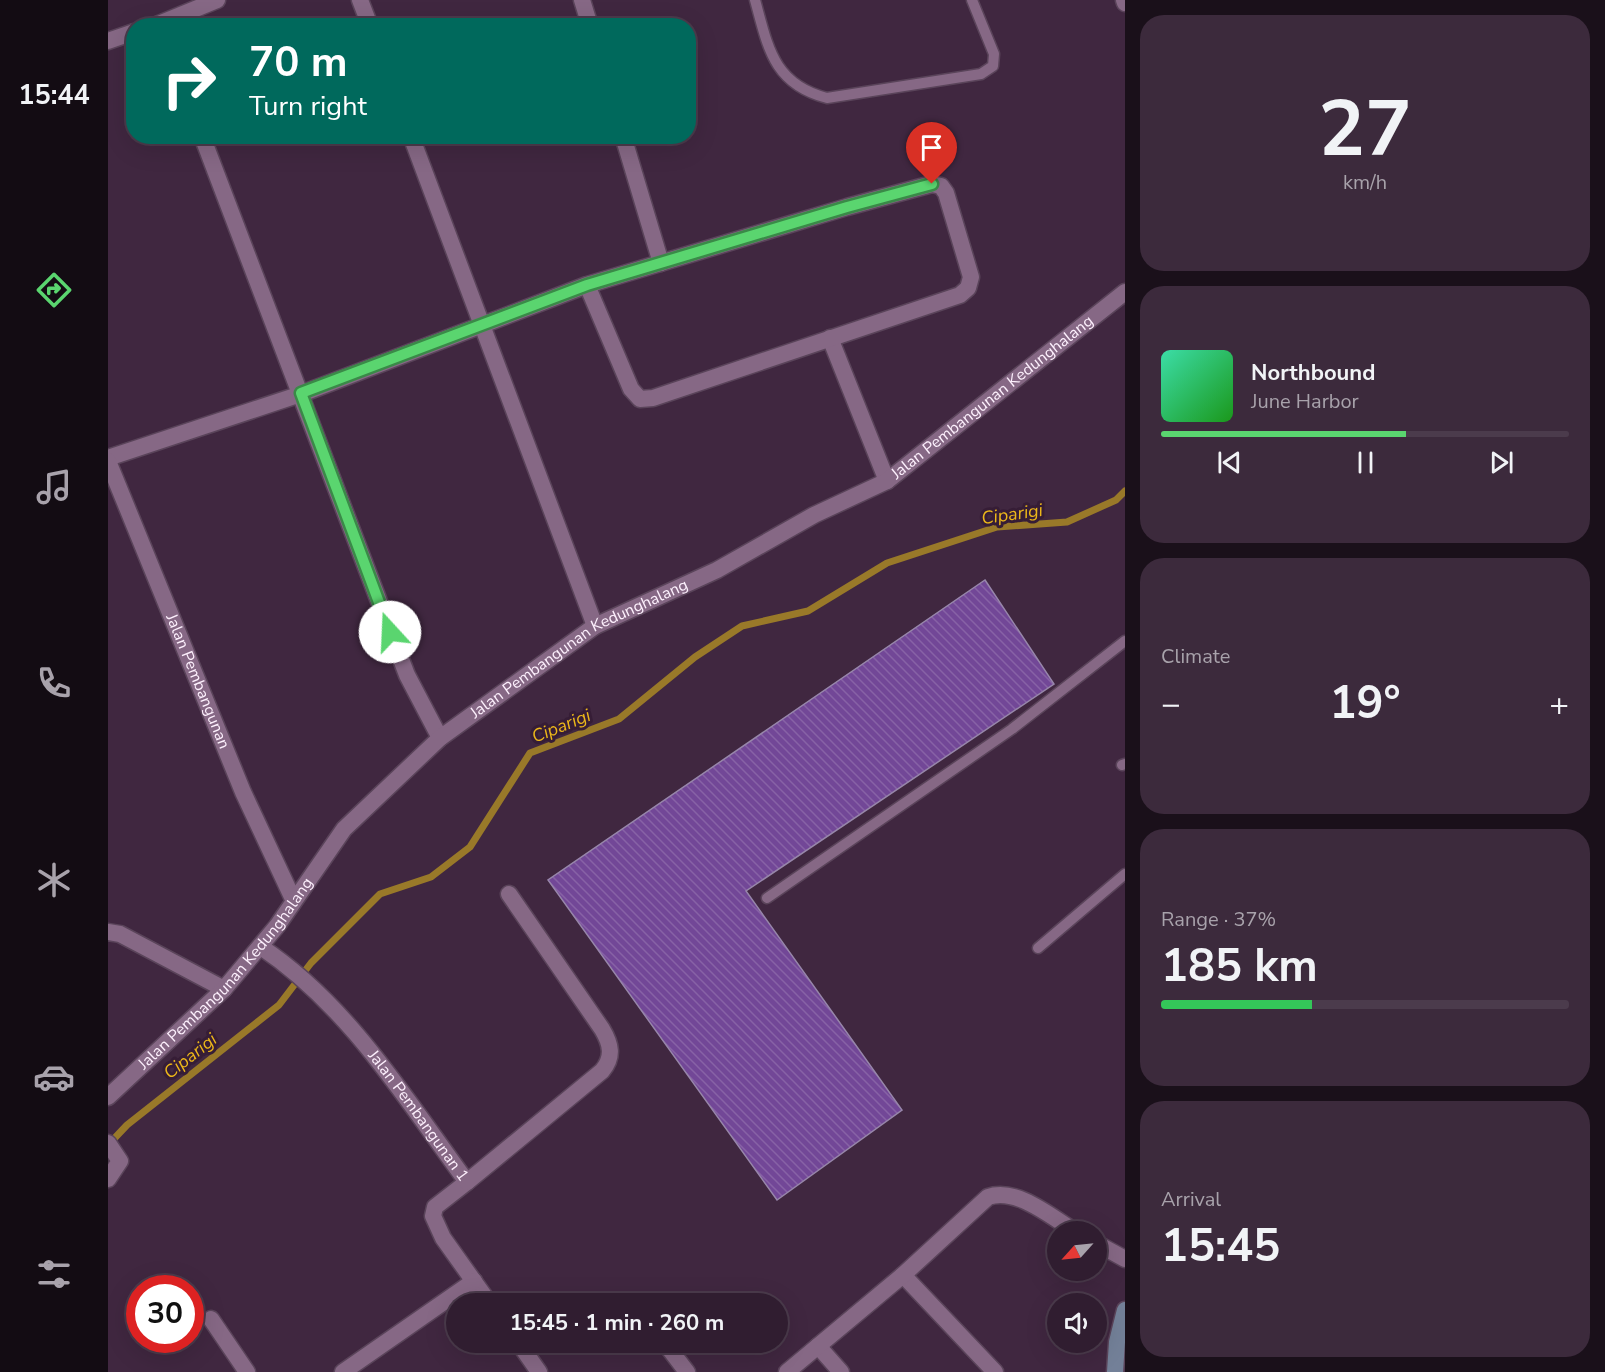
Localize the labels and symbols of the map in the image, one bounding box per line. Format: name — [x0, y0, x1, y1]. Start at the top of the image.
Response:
pin — [906, 122, 957, 184]
street label: Jalan Pembangunan Kedunghalang — [886, 310, 1098, 485]
water label: Ciparigi — [980, 498, 1045, 530]
street label: Jalan Pembangunan Kedunghalang — [465, 574, 691, 724]
position arrow — [358, 600, 422, 664]
street label: Jalan Pembangunan — [160, 610, 235, 752]
water label: Ciparigi — [528, 703, 595, 749]
street label: Jalan Pembangunan Kedunghalang — [132, 873, 318, 1075]
water label: Ciparigi — [158, 1027, 222, 1084]
street label: Jalan Pembangunan 1 — [362, 1045, 474, 1186]
north arrow — [1047, 1221, 1107, 1281]
speed limit sign: 30 — [126, 1275, 204, 1353]

